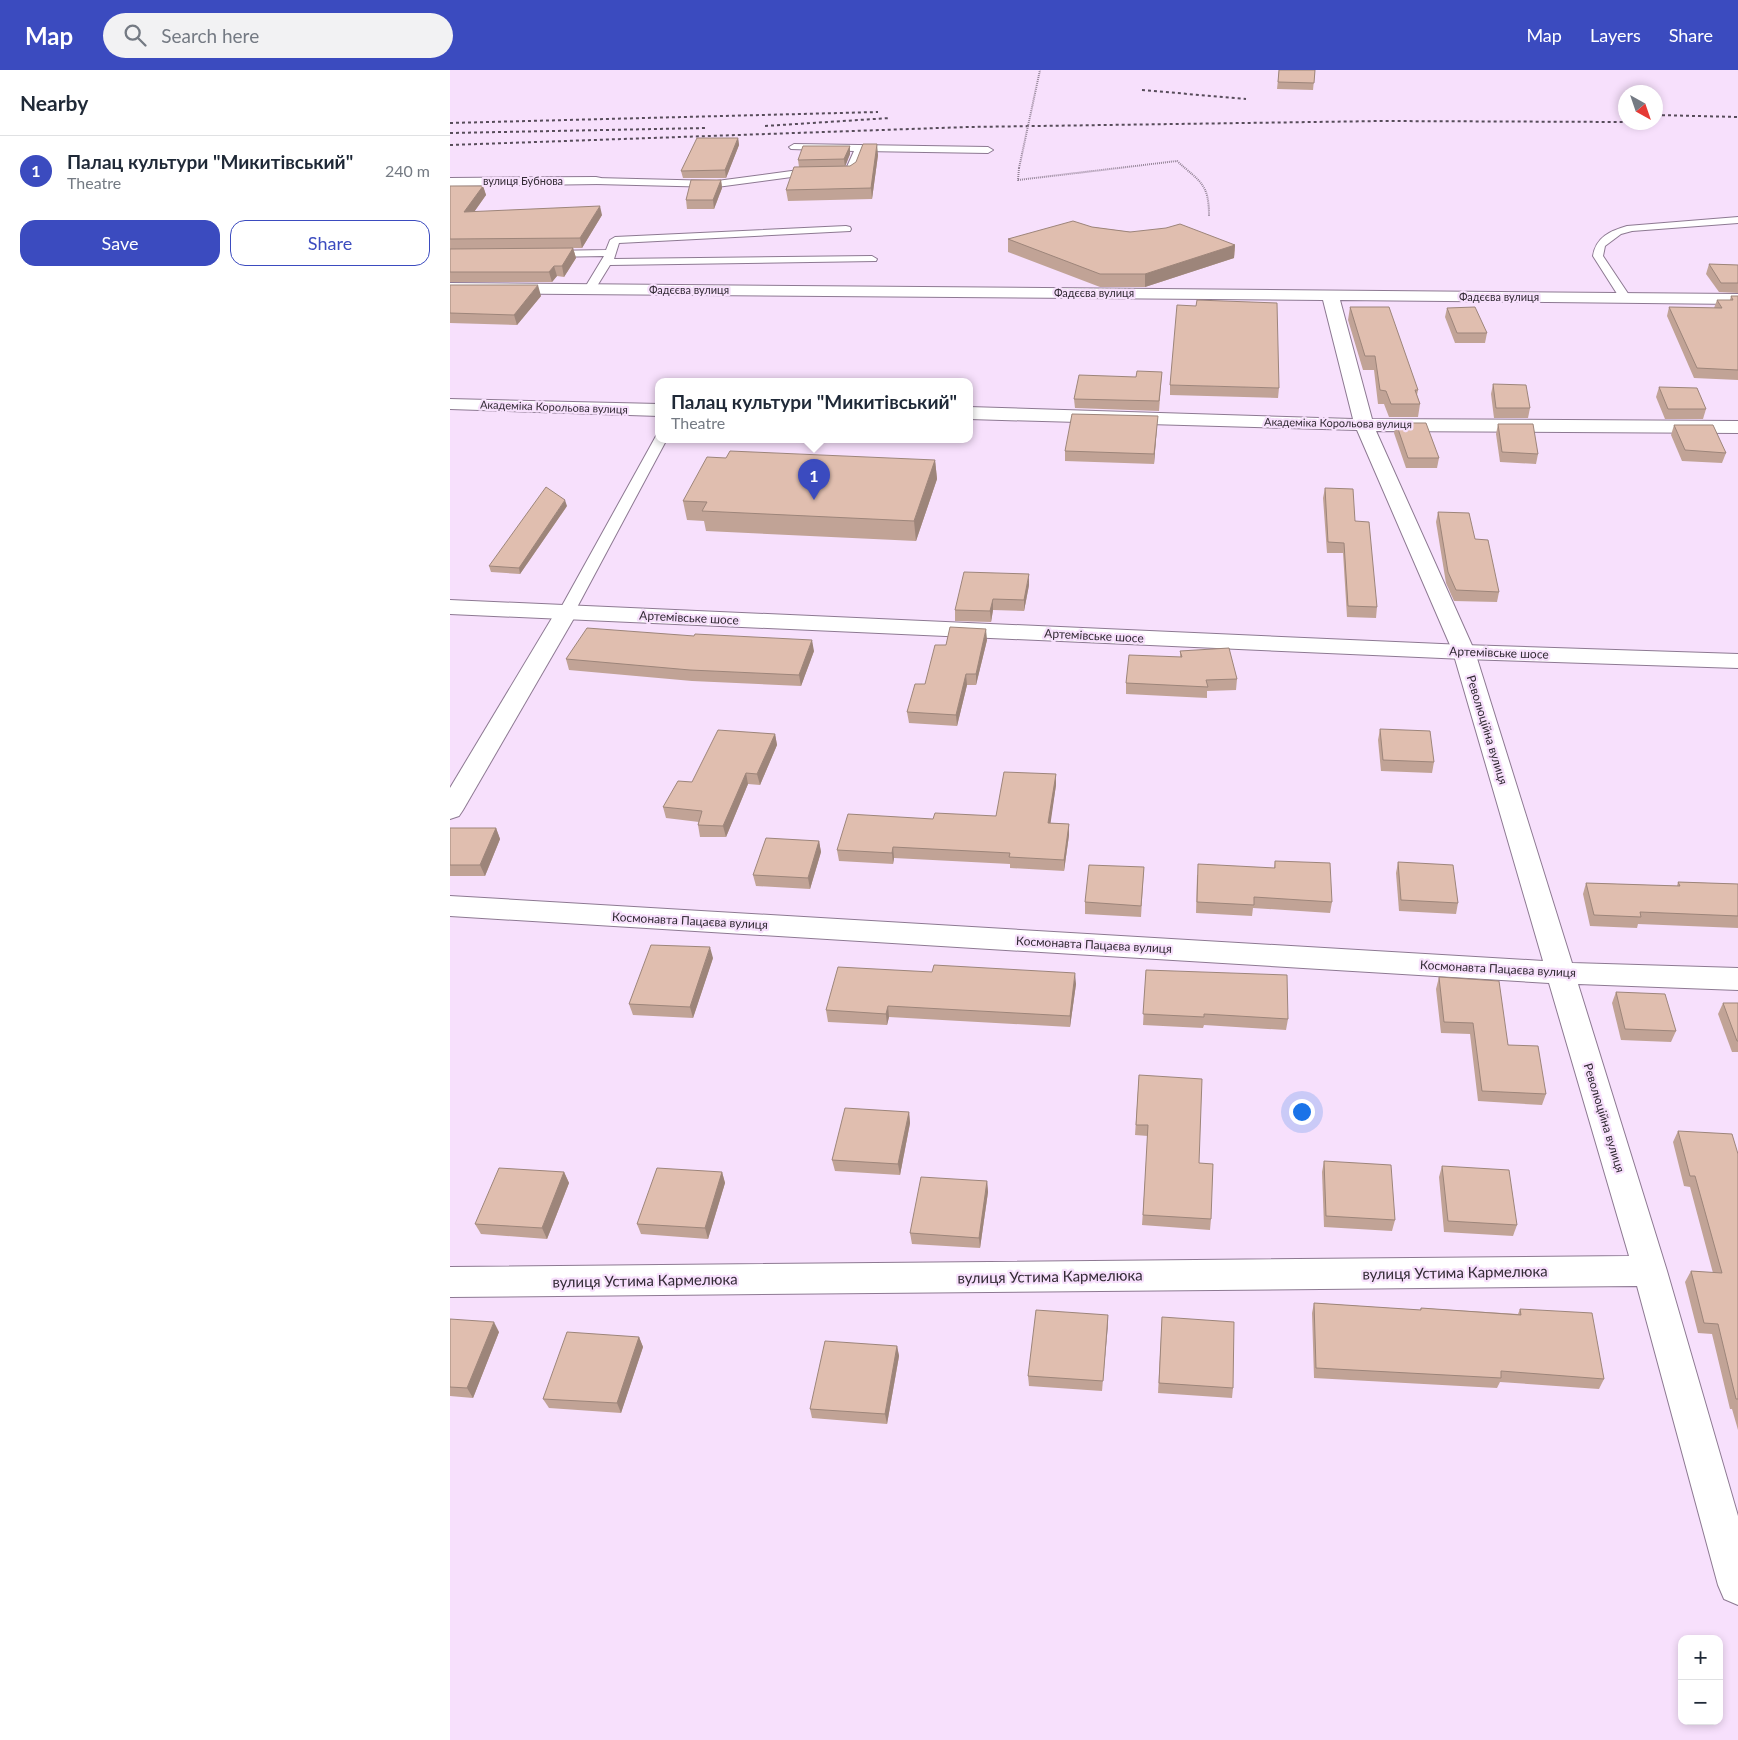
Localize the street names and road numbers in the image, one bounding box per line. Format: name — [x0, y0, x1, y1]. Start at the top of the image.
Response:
street label: вулиця Бубнова — [483, 174, 563, 187]
street label: Фадєєва вулиця — [649, 283, 729, 296]
street label: Фадєєва вулиця — [1054, 286, 1134, 299]
street label: Фадєєва вулиця — [1459, 290, 1539, 303]
street label: Академіка Корольова вулиця — [480, 397, 628, 416]
street label: Академіка Корольова вулиця — [1264, 415, 1412, 430]
street label: Артемівське шосе — [639, 607, 739, 628]
street label: Артемівське шосе — [1044, 625, 1144, 646]
street label: Артемівське шосе — [1449, 643, 1549, 662]
street label: Революційна вулиця — [1464, 673, 1511, 786]
street label: Космонавта Пацаєва вулиця — [612, 909, 768, 932]
street label: Космонавта Пацаєва вулиця — [1016, 933, 1172, 956]
street label: Космонавта Пацаєва вулиця — [1420, 957, 1576, 980]
street label: Революційна вулиця — [1581, 1061, 1628, 1174]
street label: вулиця Устима Кармелюка — [1362, 1261, 1548, 1283]
street label: вулиця Устима Кармелюка — [957, 1265, 1143, 1287]
street label: вулиця Устима Кармелюка — [552, 1269, 738, 1291]

